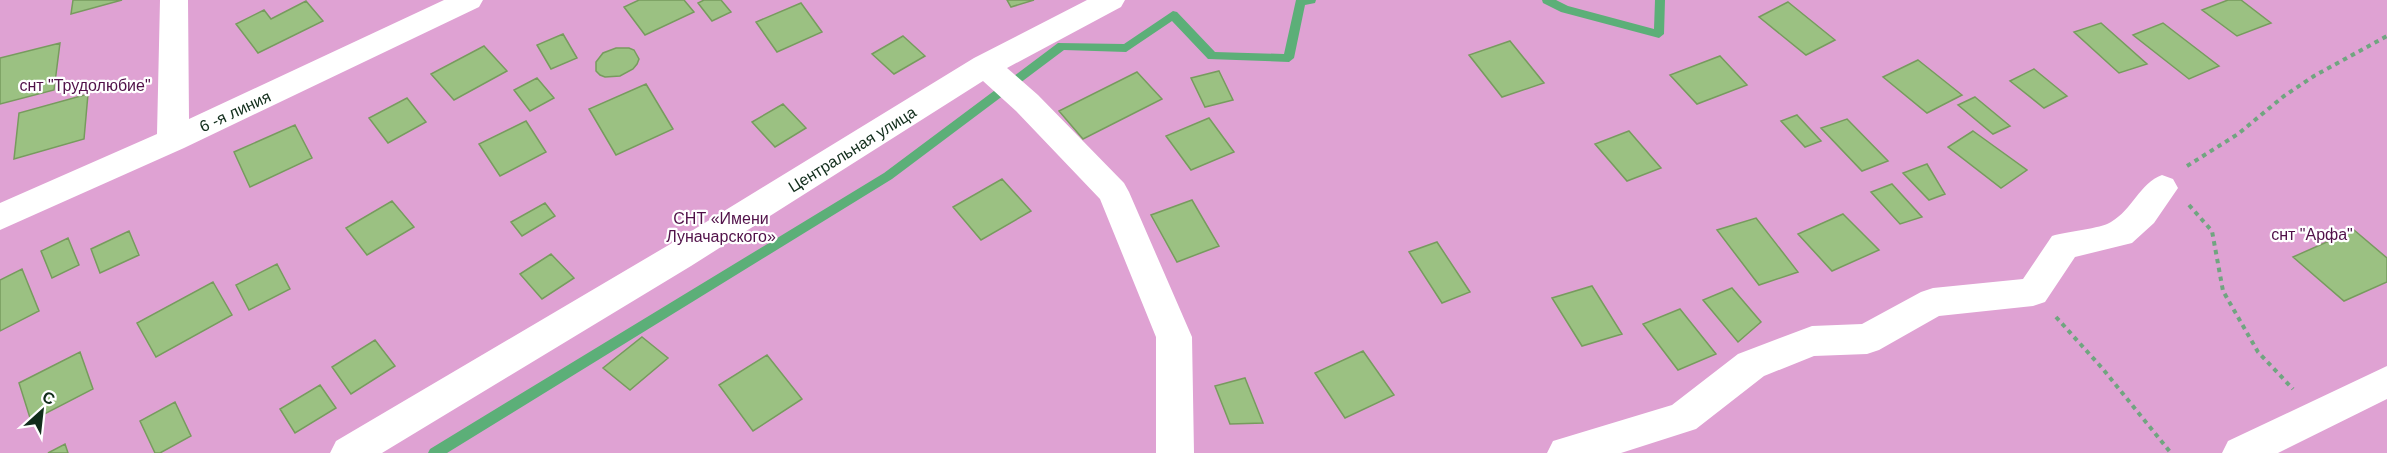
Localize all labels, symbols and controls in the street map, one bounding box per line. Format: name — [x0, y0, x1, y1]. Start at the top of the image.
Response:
park label: снт "Трудолюбие" — [19, 77, 151, 94]
street label: 6 -я линия — [197, 88, 273, 135]
street label: Центральная улица — [785, 103, 919, 196]
park label: СНТ «Имени Луначарского» — [666, 210, 776, 245]
park label: снт "Арфа" — [2271, 226, 2353, 243]
north arrow — [12, 381, 72, 441]
text: С — [40, 388, 58, 408]

